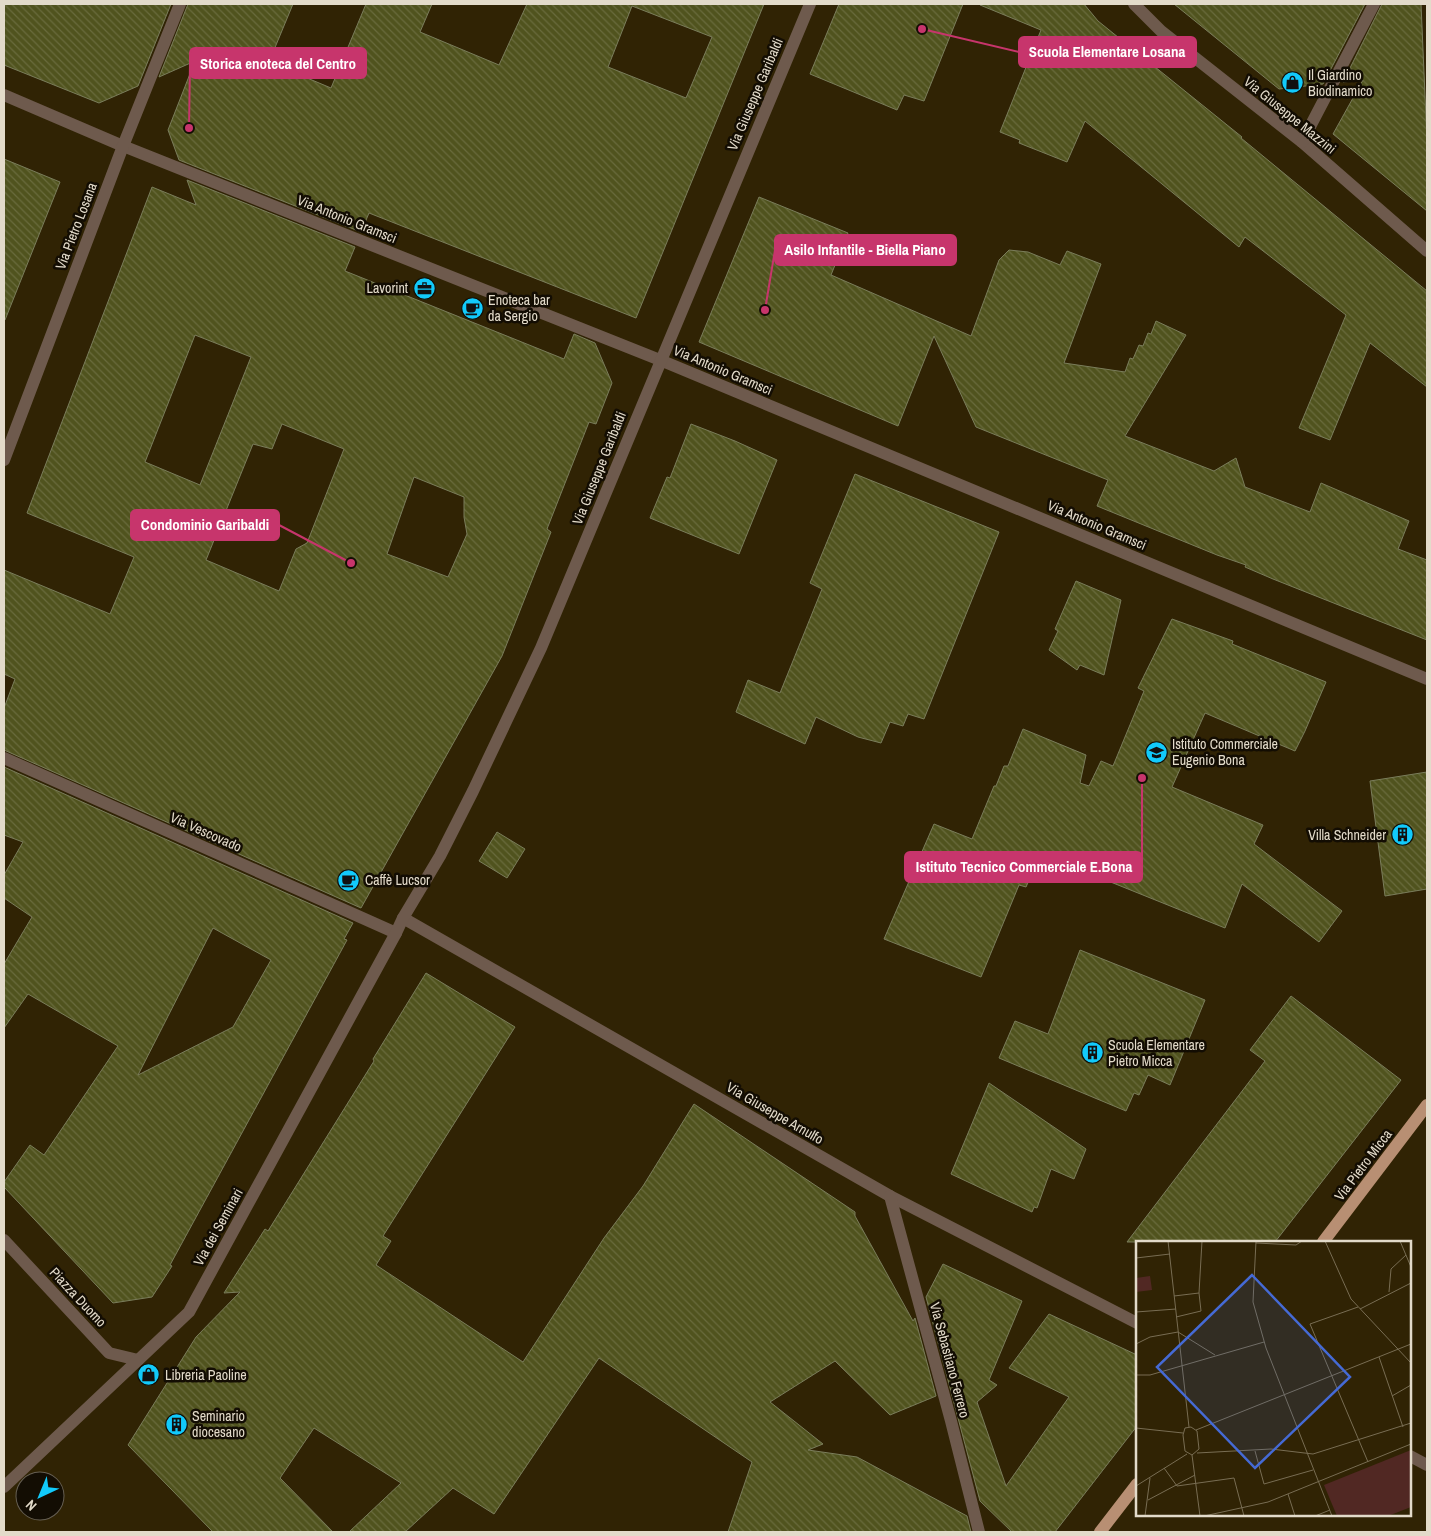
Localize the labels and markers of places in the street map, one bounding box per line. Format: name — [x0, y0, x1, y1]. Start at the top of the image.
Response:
callout: Scuola Elementare Losana — [1019, 37, 1196, 67]
callout: Storica enoteca del Centro — [190, 48, 366, 78]
place label: Il Giardino Biodinamico — [1308, 66, 1372, 100]
shop icon: Il Giardino Biodinamico — [1280, 71, 1304, 95]
callout: Asilo Infantile - Biella Piano — [775, 235, 956, 265]
office icon: Lavorint — [412, 276, 436, 300]
place label: Lavorint — [367, 279, 408, 297]
place label: Enoteca bar da Sergio — [488, 291, 550, 325]
cafe icon: Enoteca bar da Sergio — [460, 296, 484, 320]
callout: Condominio Garibaldi — [131, 510, 279, 540]
place label: Istituto Commerciale Eugenio Bona — [1172, 735, 1278, 769]
school or university icon: Istituto Commerciale Eugenio Bona — [1144, 740, 1168, 764]
building icon: Villa Schneider — [1390, 823, 1414, 847]
place label: Villa Schneider — [1308, 826, 1386, 844]
callout: Istituto Tecnico Commerciale E.Bona — [905, 852, 1142, 882]
cafe icon: Caffè Lucsor — [337, 868, 361, 892]
place label: Caffè Lucsor — [365, 871, 430, 889]
place label: Scuola Elementare Pietro Micca — [1108, 1036, 1205, 1070]
building icon: Scuola Elementare Pietro Micca — [1080, 1041, 1104, 1065]
shop icon: Libreria Paoline — [137, 1363, 161, 1387]
place label: Libreria Paoline — [165, 1366, 247, 1384]
place label: Seminario diocesano — [192, 1407, 245, 1441]
building icon: Seminario diocesano — [164, 1412, 188, 1436]

